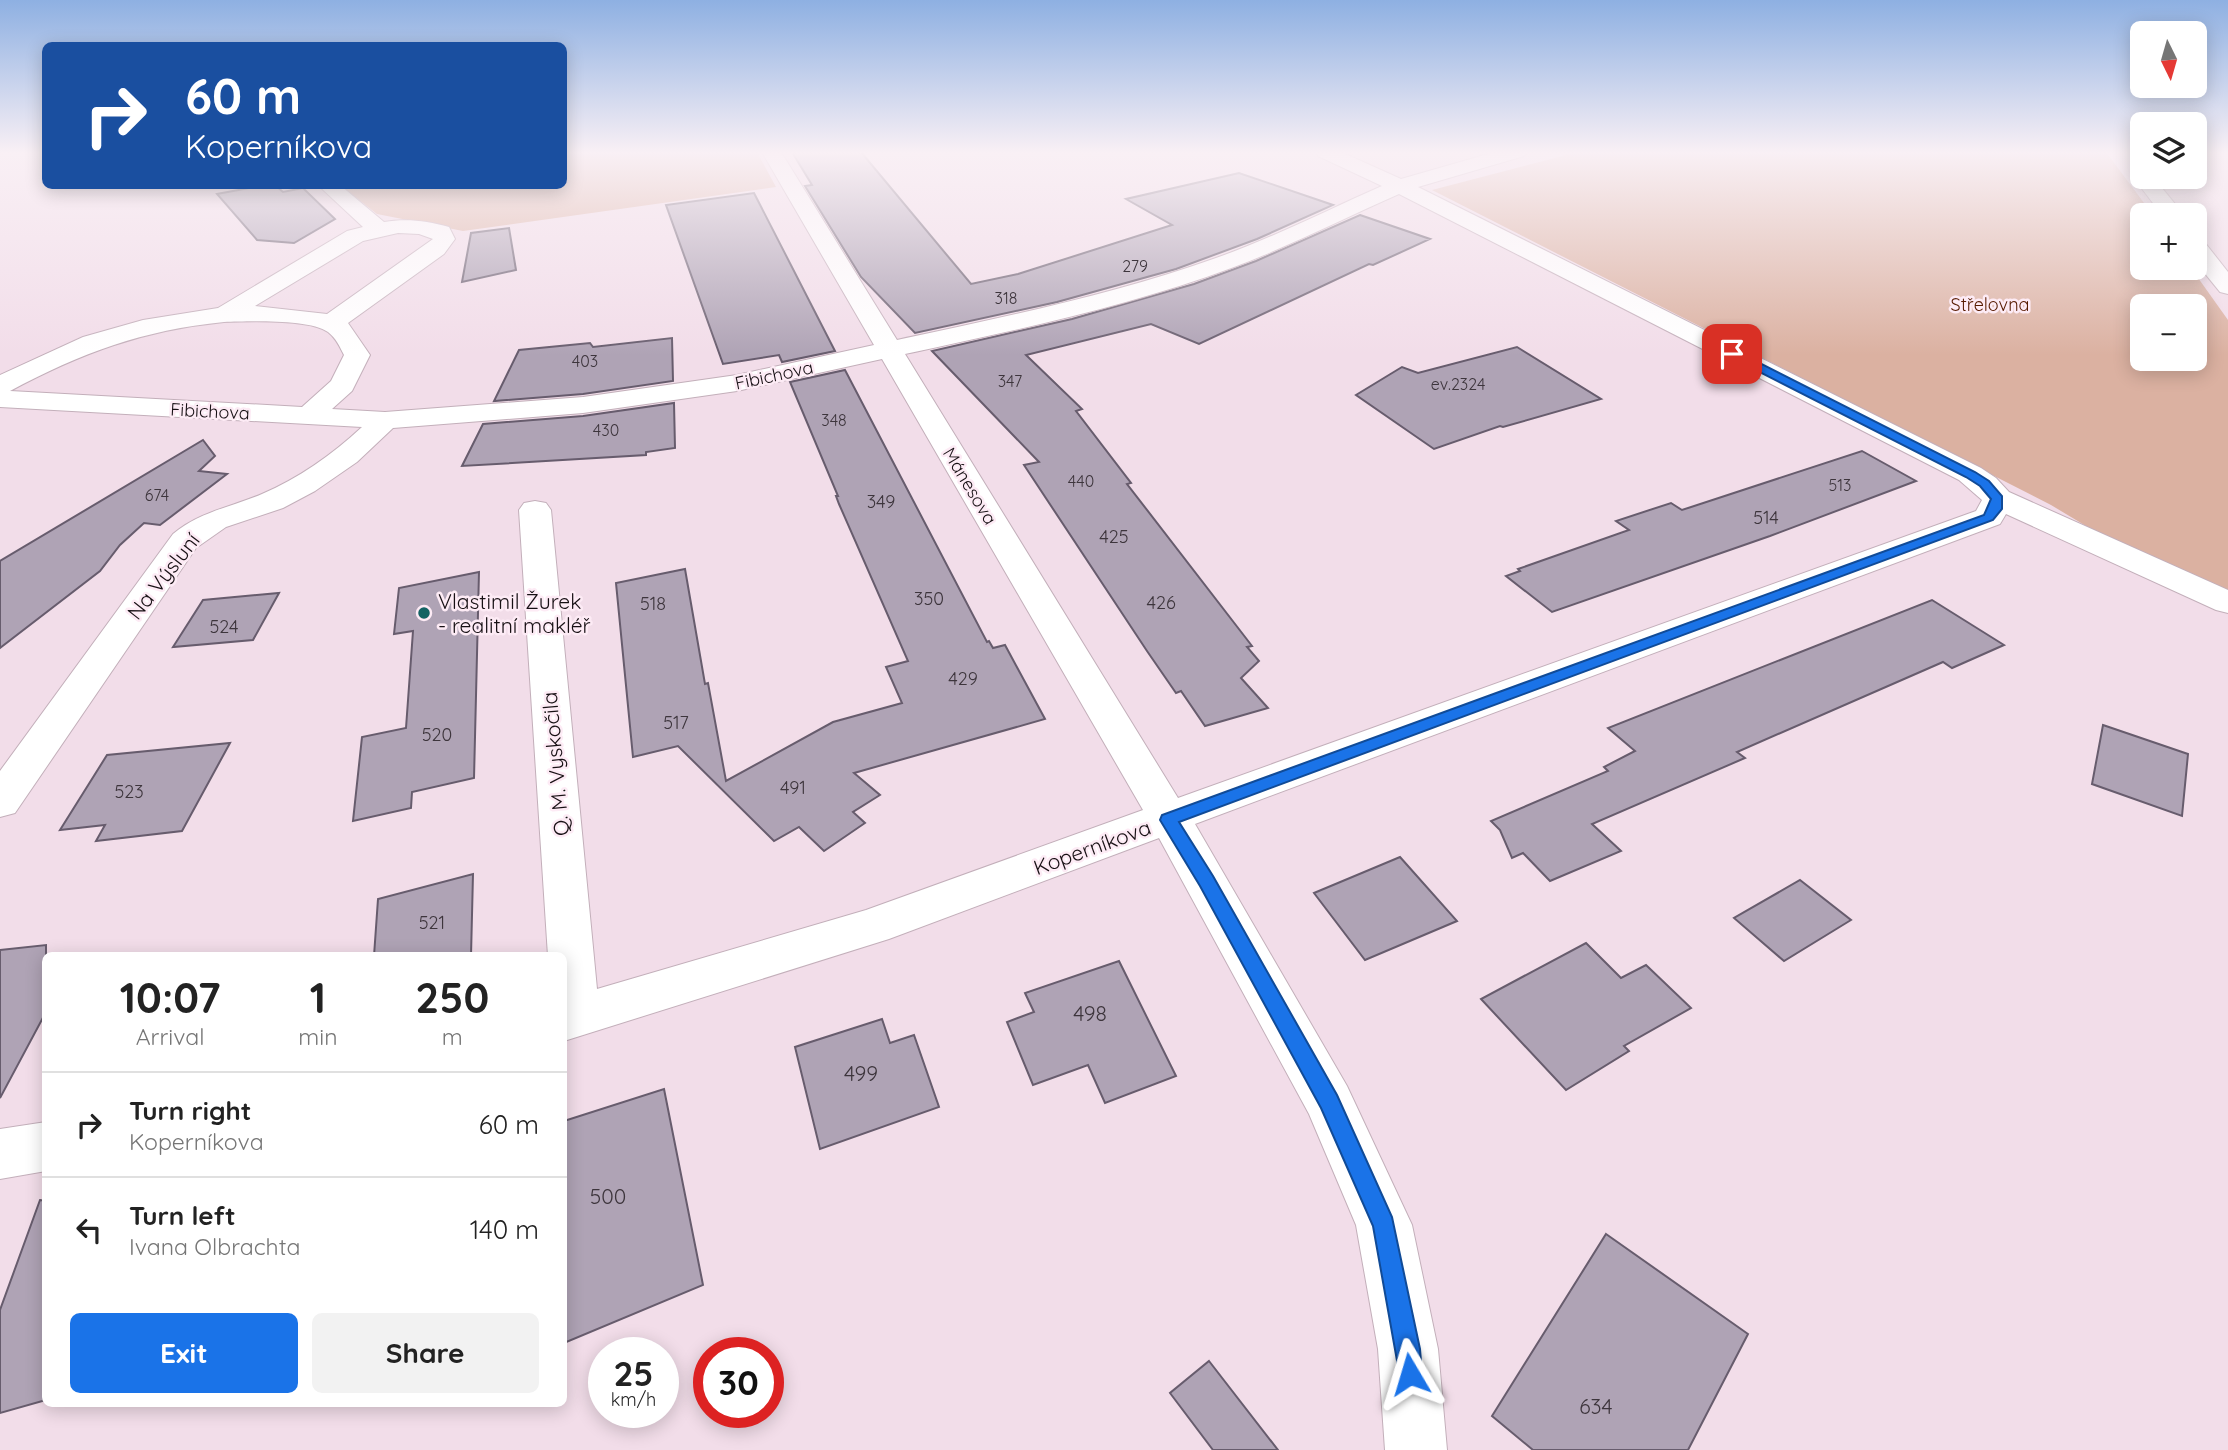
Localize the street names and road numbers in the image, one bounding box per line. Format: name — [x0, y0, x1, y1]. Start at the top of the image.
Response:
street label: Fibichova — [733, 355, 815, 395]
street label: Fibichova — [170, 397, 250, 425]
street label: Mánesova — [938, 443, 1002, 529]
street label: Na Výsluní — [121, 527, 205, 624]
street label: Q. M. Vyskočila — [536, 691, 574, 837]
street label: Koperníkova — [1030, 814, 1154, 880]

